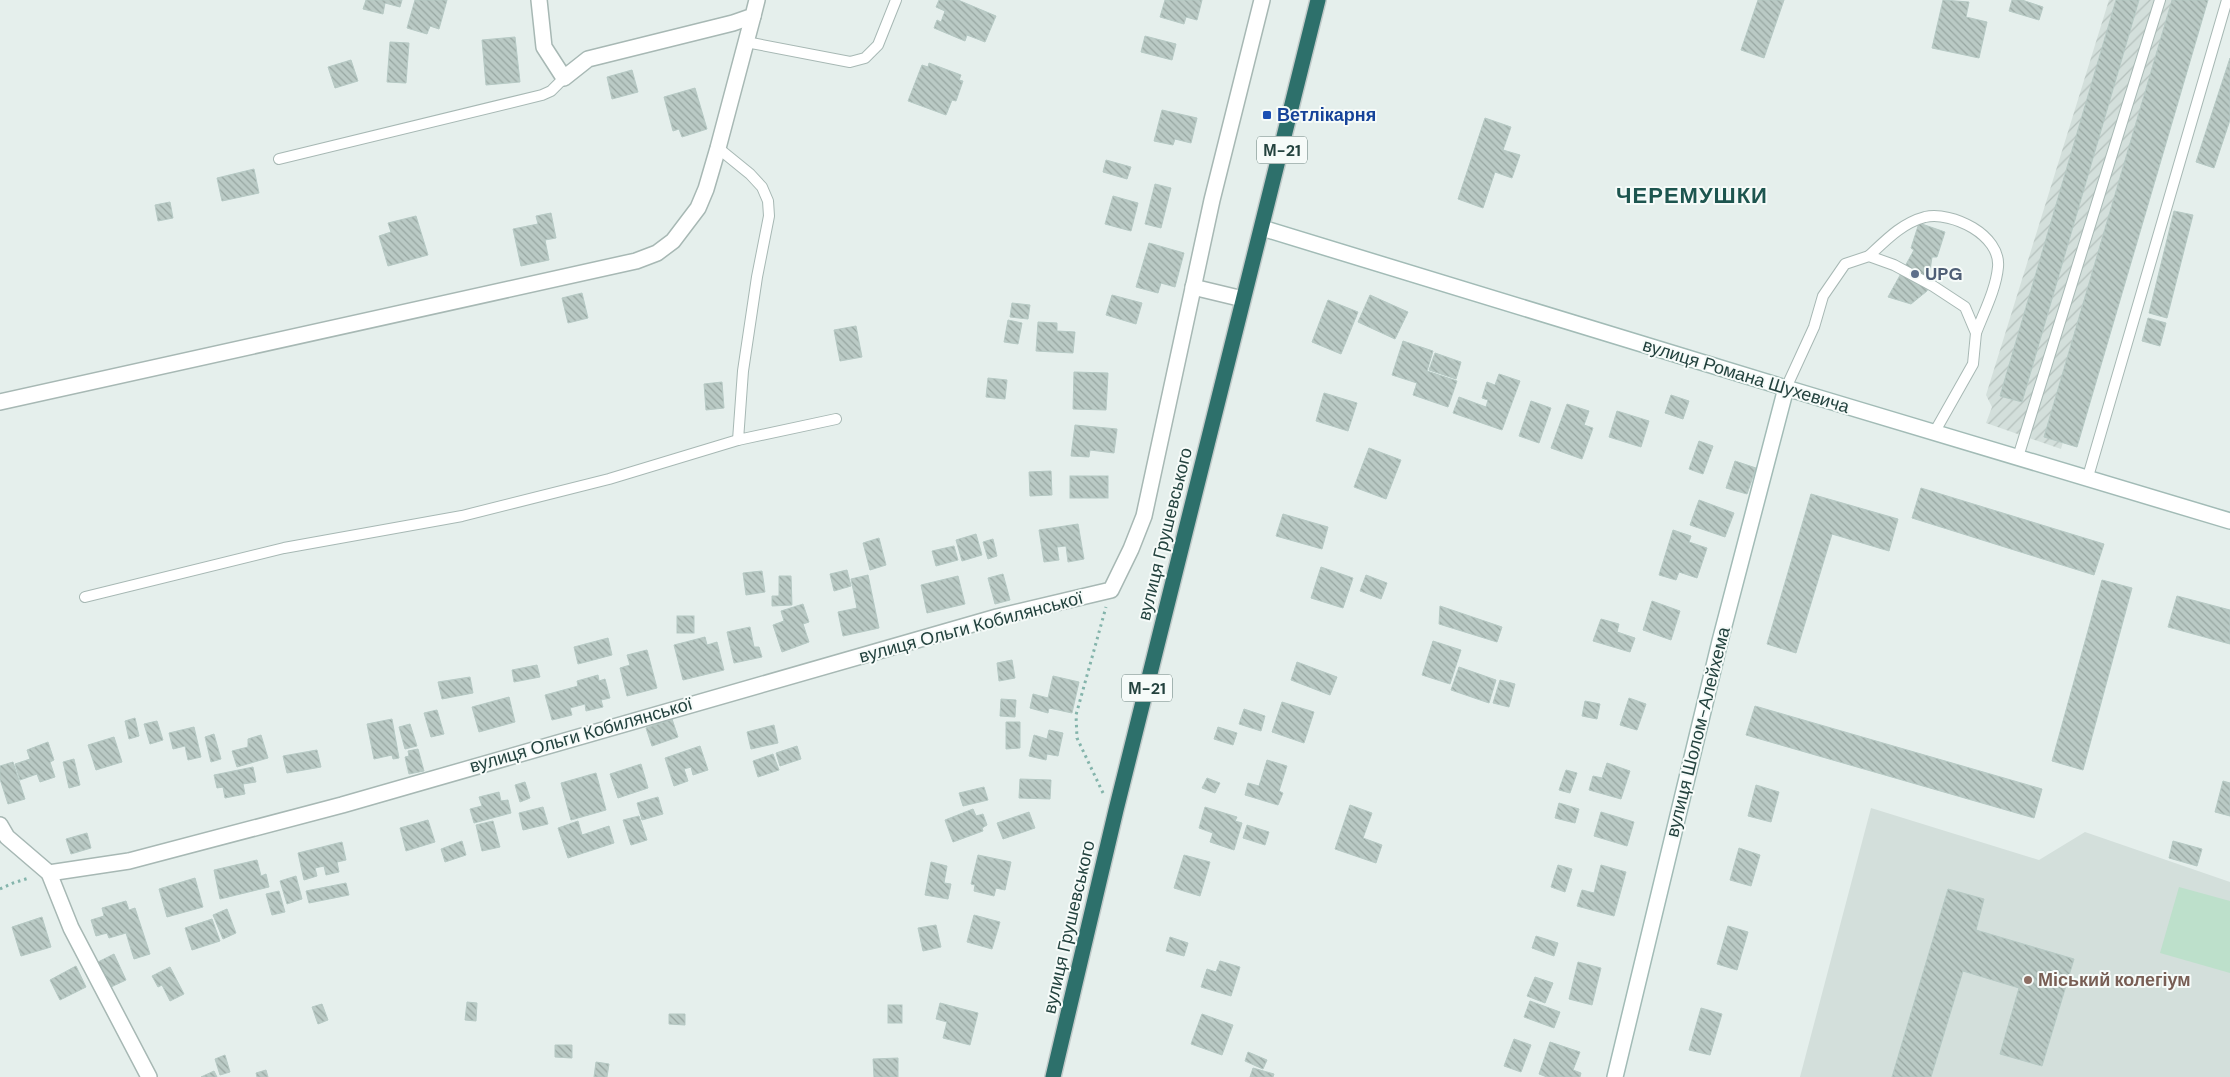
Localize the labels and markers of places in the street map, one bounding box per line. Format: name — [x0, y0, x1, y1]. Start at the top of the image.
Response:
place label: Ветлікарня — [1277, 103, 1376, 127]
marker: Ветлікарня — [1261, 109, 1273, 121]
place label: UPG — [1925, 262, 1962, 286]
marker: UPG — [1909, 268, 1921, 280]
place label: Міський колегіум — [2038, 968, 2191, 992]
marker: Міський колегіум — [2022, 974, 2034, 986]

